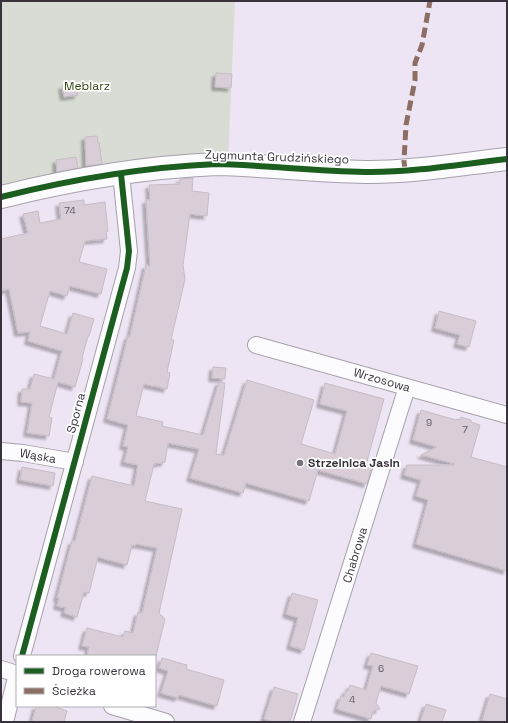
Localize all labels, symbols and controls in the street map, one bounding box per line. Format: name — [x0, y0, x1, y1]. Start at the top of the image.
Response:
park label: Meblarz — [64, 78, 110, 94]
street label: Zygmunta Grudzińskiego — [205, 146, 349, 168]
house number: 74 — [64, 204, 76, 217]
street label: Wrzosowa — [352, 364, 412, 396]
street label: Sporna — [63, 391, 89, 435]
house number: 9 — [426, 416, 432, 429]
house number: 7 — [462, 423, 468, 436]
street label: Wąska — [18, 445, 58, 467]
place label: Strzelnica Jasin — [308, 455, 400, 471]
marker: Strzelnica Jasin — [295, 458, 305, 468]
street label: Chabrowa — [339, 525, 371, 585]
legend — [16, 655, 156, 707]
house number: 6 — [378, 662, 384, 675]
text: Droga rowerowa — [52, 663, 146, 679]
text: Ścieżka — [52, 683, 96, 699]
house number: 4 — [349, 693, 355, 706]

